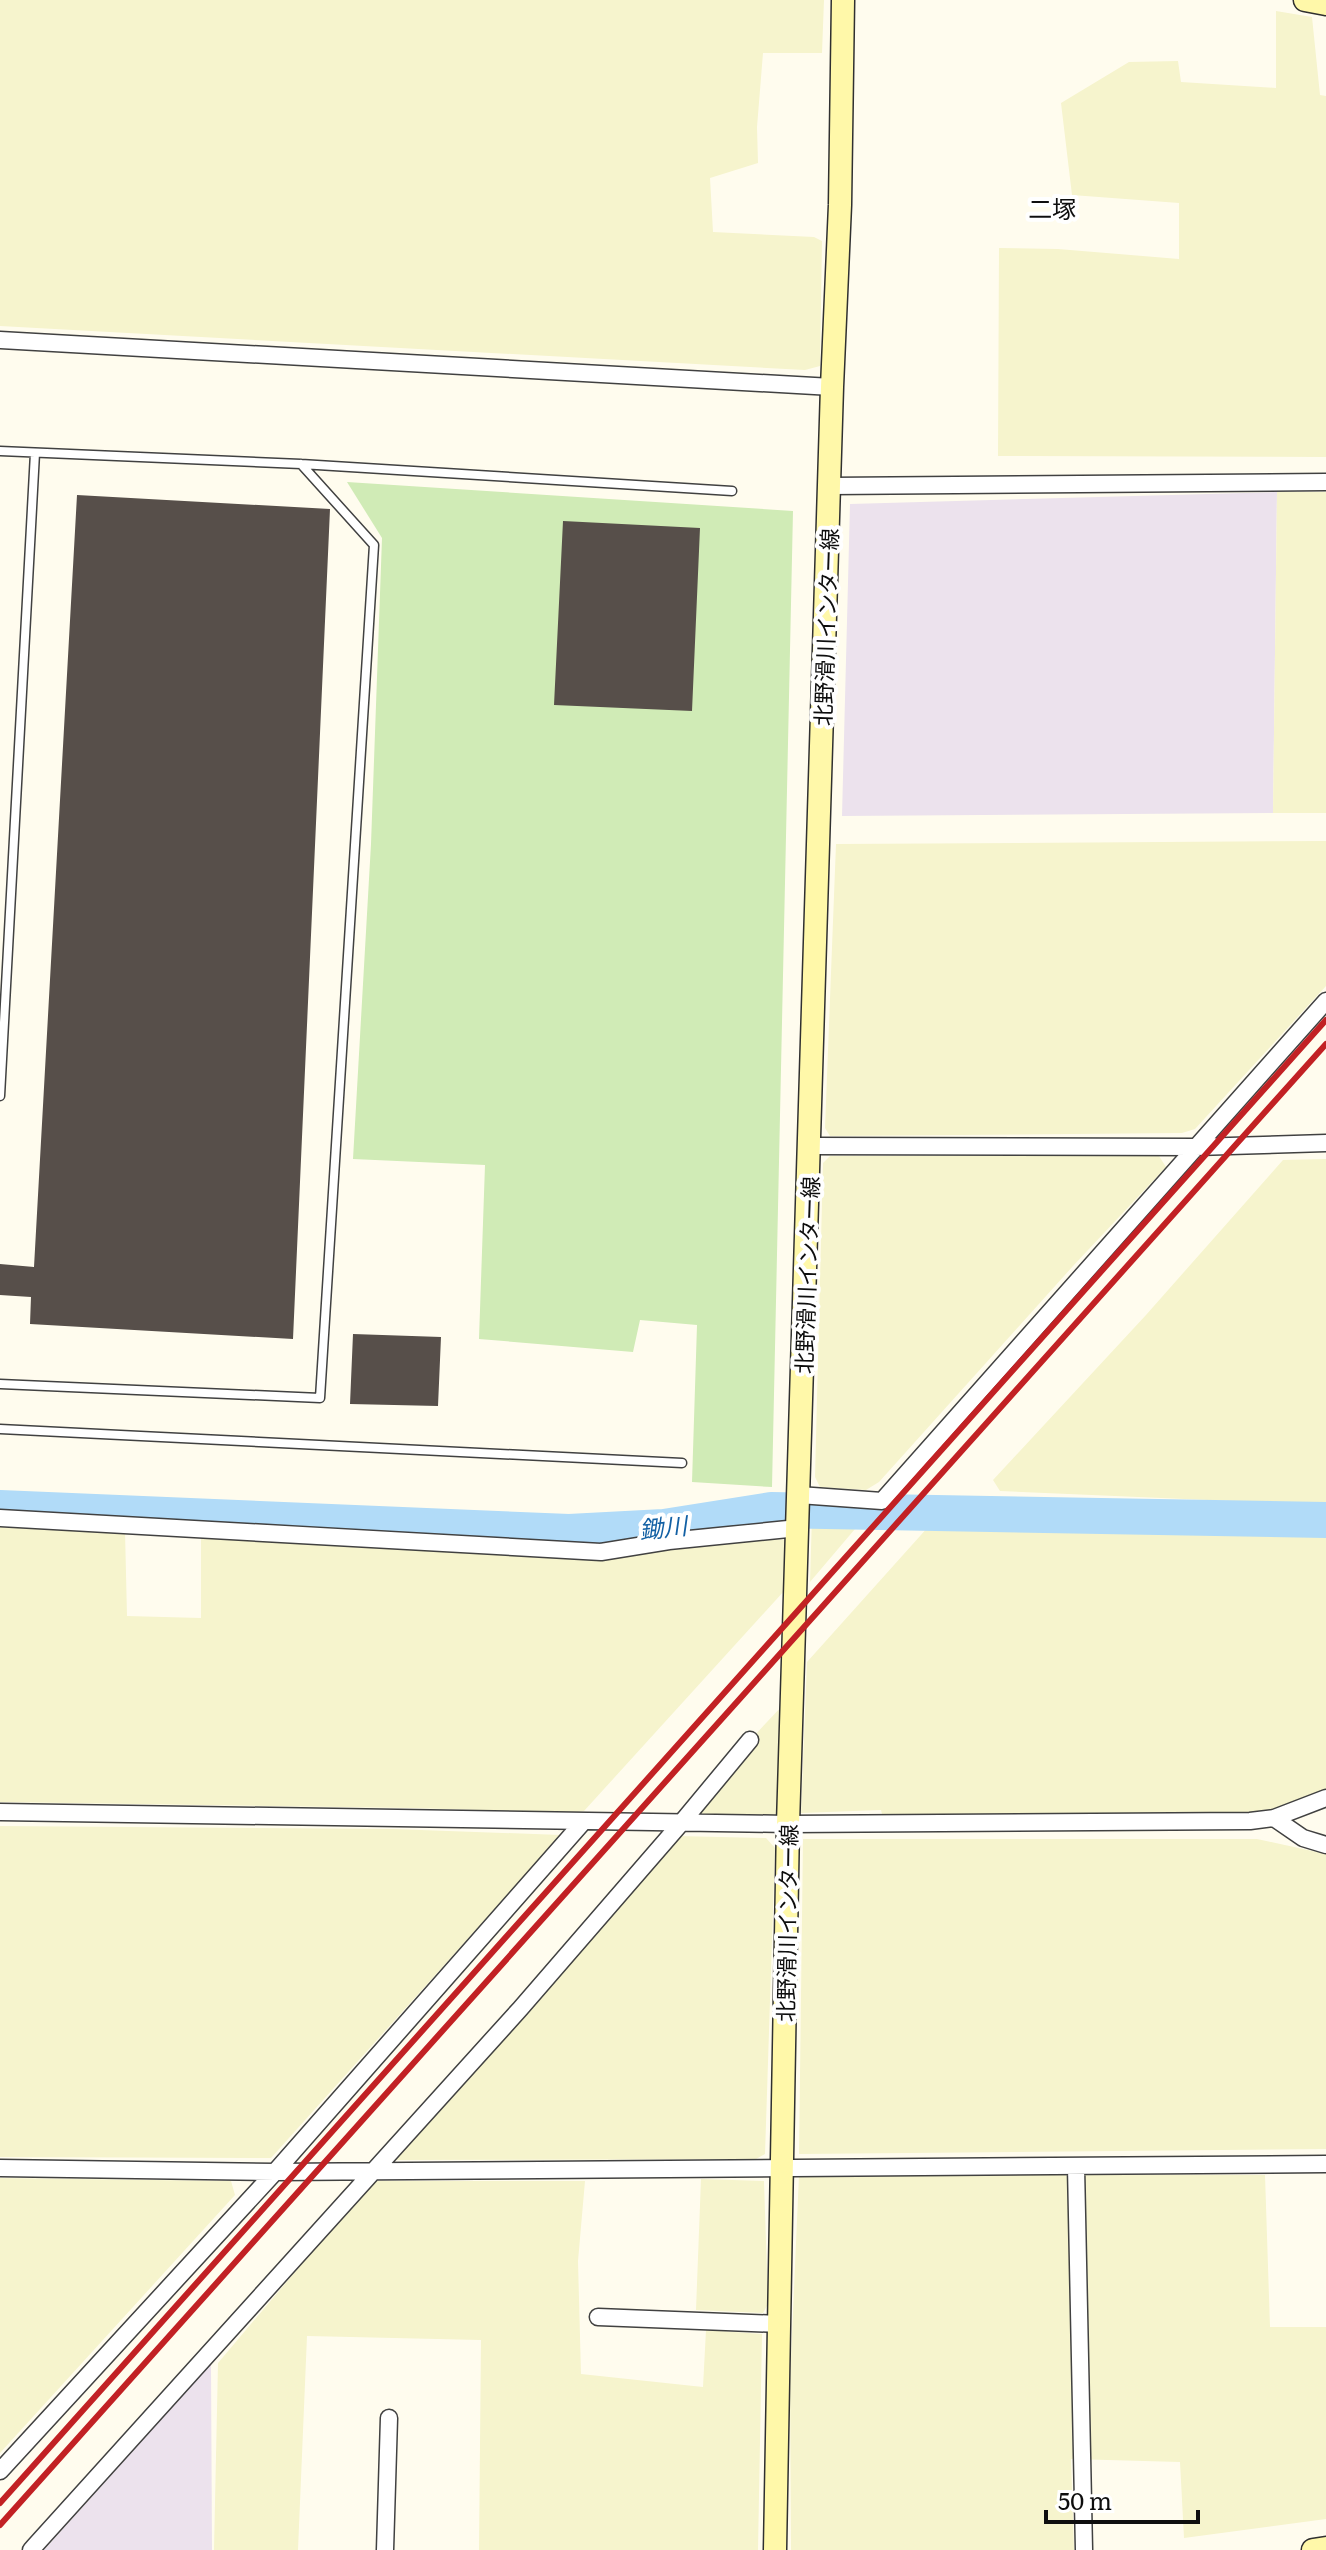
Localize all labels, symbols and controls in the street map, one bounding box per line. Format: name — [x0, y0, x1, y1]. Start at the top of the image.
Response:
district label: 二塚 — [1028, 190, 1076, 225]
street label: 北野滑川インター線 — [805, 527, 845, 727]
street label: 北野滑川インター線 — [786, 1175, 826, 1375]
water label: 鋤川 — [637, 1506, 692, 1546]
street label: 北野滑川インター線 — [768, 1824, 804, 2022]
scale bar — [1046, 2474, 1198, 2524]
text: 50 m — [1058, 2482, 1112, 2517]

